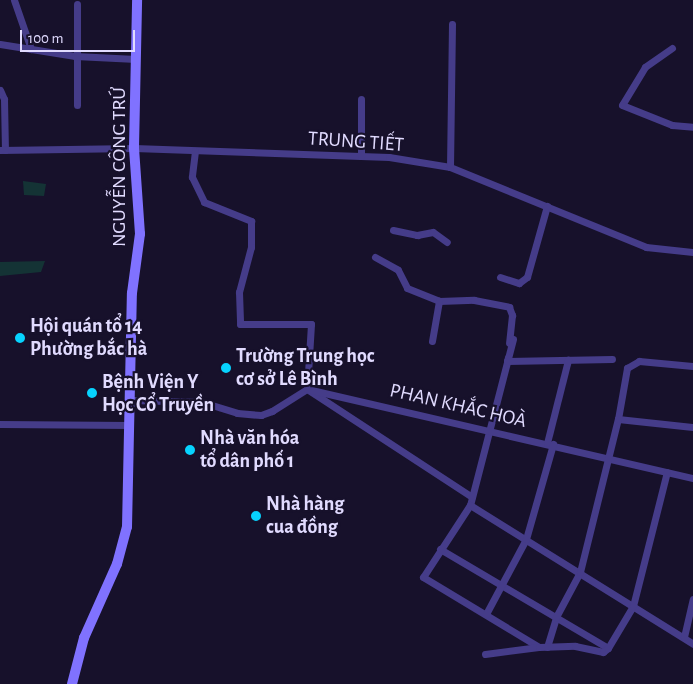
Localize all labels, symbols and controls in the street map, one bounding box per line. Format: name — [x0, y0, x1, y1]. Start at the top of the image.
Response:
scale bar — [22, 20, 138, 52]
text: 100 m — [28, 31, 63, 46]
street label: NGUYỄN CÔNG TRỨ — [107, 87, 131, 247]
street label: TRUNG TIẾT — [307, 127, 405, 157]
place label: Hội quán tổ 14 Phường bắc hà — [30, 314, 147, 361]
marker: Hội quán tổ 14 Phường bắc hà — [14, 332, 26, 344]
place label: Trường Trung học cơ sở Lê Bình — [236, 344, 375, 391]
marker: Trường Trung học cơ sở Lê Bình — [220, 362, 232, 374]
place label: Bệnh Viện Y Học Cổ Truyền — [102, 370, 214, 417]
street label: PHAN KHẮC HOÀ — [387, 379, 529, 433]
marker: Bệnh Viện Y Học Cổ Truyền — [86, 387, 98, 399]
place label: Nhà văn hóa tổ dân phố 1 — [200, 426, 299, 473]
marker: Nhà văn hóa tổ dân phố 1 — [184, 444, 196, 456]
place label: Nhà hàng cua đồng — [266, 492, 344, 539]
marker: Nhà hàng cua đồng — [250, 510, 262, 522]

